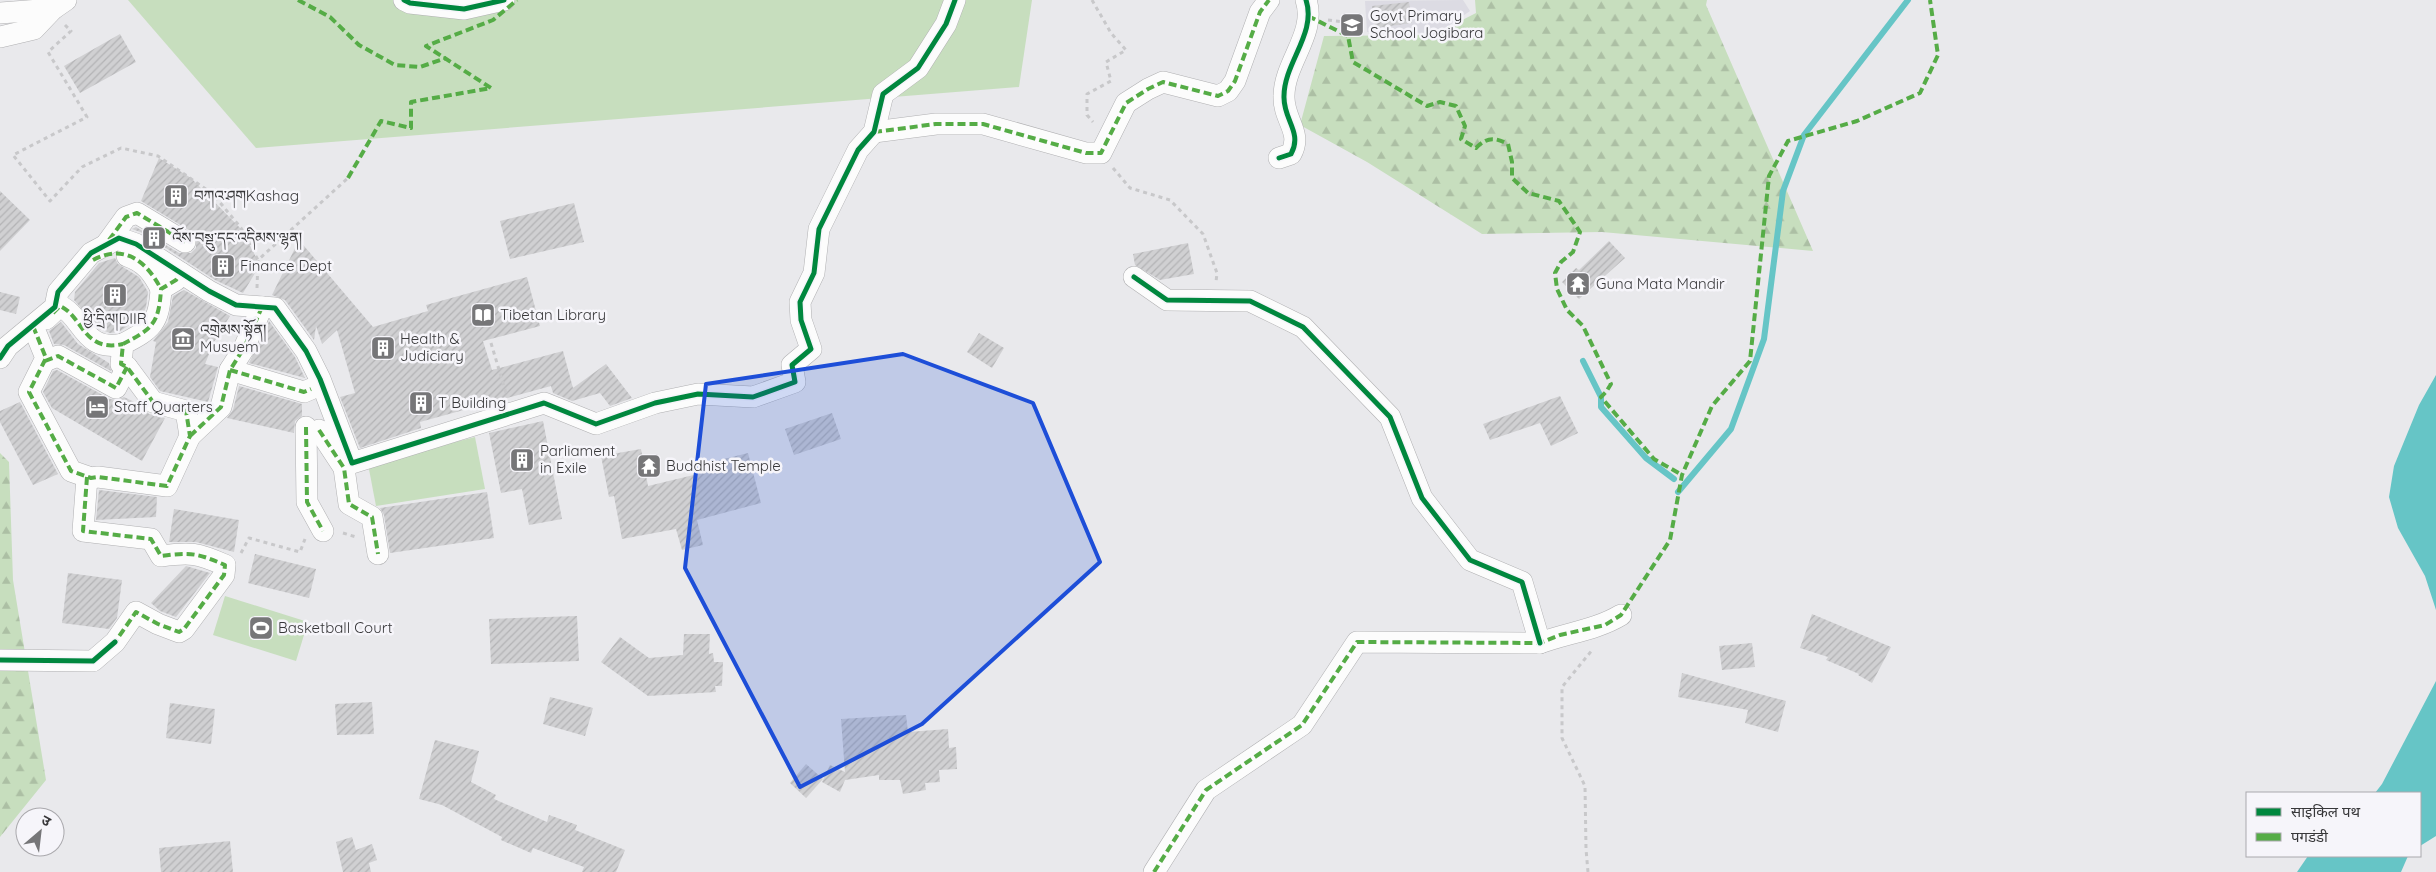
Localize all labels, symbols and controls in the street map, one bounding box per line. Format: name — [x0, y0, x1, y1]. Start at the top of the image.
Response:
place label: Govt Primary School Jogibara — [1370, 6, 1483, 42]
school or university icon: Govt Primary School Jogibara — [1339, 12, 1365, 38]
building icon: བཀའ་ཤགKashag — [163, 183, 189, 209]
place label: བཀའ་ཤགKashag — [194, 186, 299, 209]
building icon: འོས་བསྡུ་དང་འདིམས་ལྷན། — [141, 225, 167, 251]
place label: འོས་བསྡུ་དང་འདིམས་ལྷན། — [171, 226, 302, 252]
building icon: Finance Dept — [210, 253, 236, 279]
place label: Finance Dept — [240, 256, 332, 275]
temple icon: Guna Mata Mandir — [1565, 271, 1591, 297]
place label: Guna Mata Mandir — [1596, 274, 1725, 293]
building icon: ཕྱི་དྲིལ།DIIR — [102, 282, 128, 308]
library icon: Tibetan Library — [470, 302, 496, 328]
place label: Tibetan Library — [500, 305, 606, 324]
place label: ཕྱི་དྲིལ།DIIR — [83, 308, 147, 332]
place label: འགྲེམས་སྟོན། Musuem — [200, 318, 267, 356]
museum icon: འགྲེམས་སྟོན། Musuem — [170, 326, 196, 352]
place label: Health & Judiciary — [400, 329, 464, 365]
building icon: Health & Judiciary — [370, 335, 396, 361]
building icon: T Building — [408, 390, 434, 416]
place label: T Building — [438, 393, 506, 412]
hotel icon: Staff Quarters — [84, 394, 110, 420]
place label: Staff Quarters — [114, 397, 213, 416]
place label: Parliament in Exile — [540, 441, 615, 477]
building icon: Parliament in Exile — [509, 447, 535, 473]
temple icon: Buddhist Temple — [636, 453, 662, 479]
place label: Buddhist Temple — [666, 456, 781, 475]
sports icon: Basketball Court — [248, 615, 274, 641]
place label: Basketball Court — [278, 618, 393, 637]
legend — [2246, 792, 2421, 857]
text: साइकिल पथ — [2291, 802, 2361, 821]
north arrow — [15, 807, 65, 857]
text: उ — [38, 811, 55, 831]
text: पगडंडी — [2291, 827, 2329, 846]

